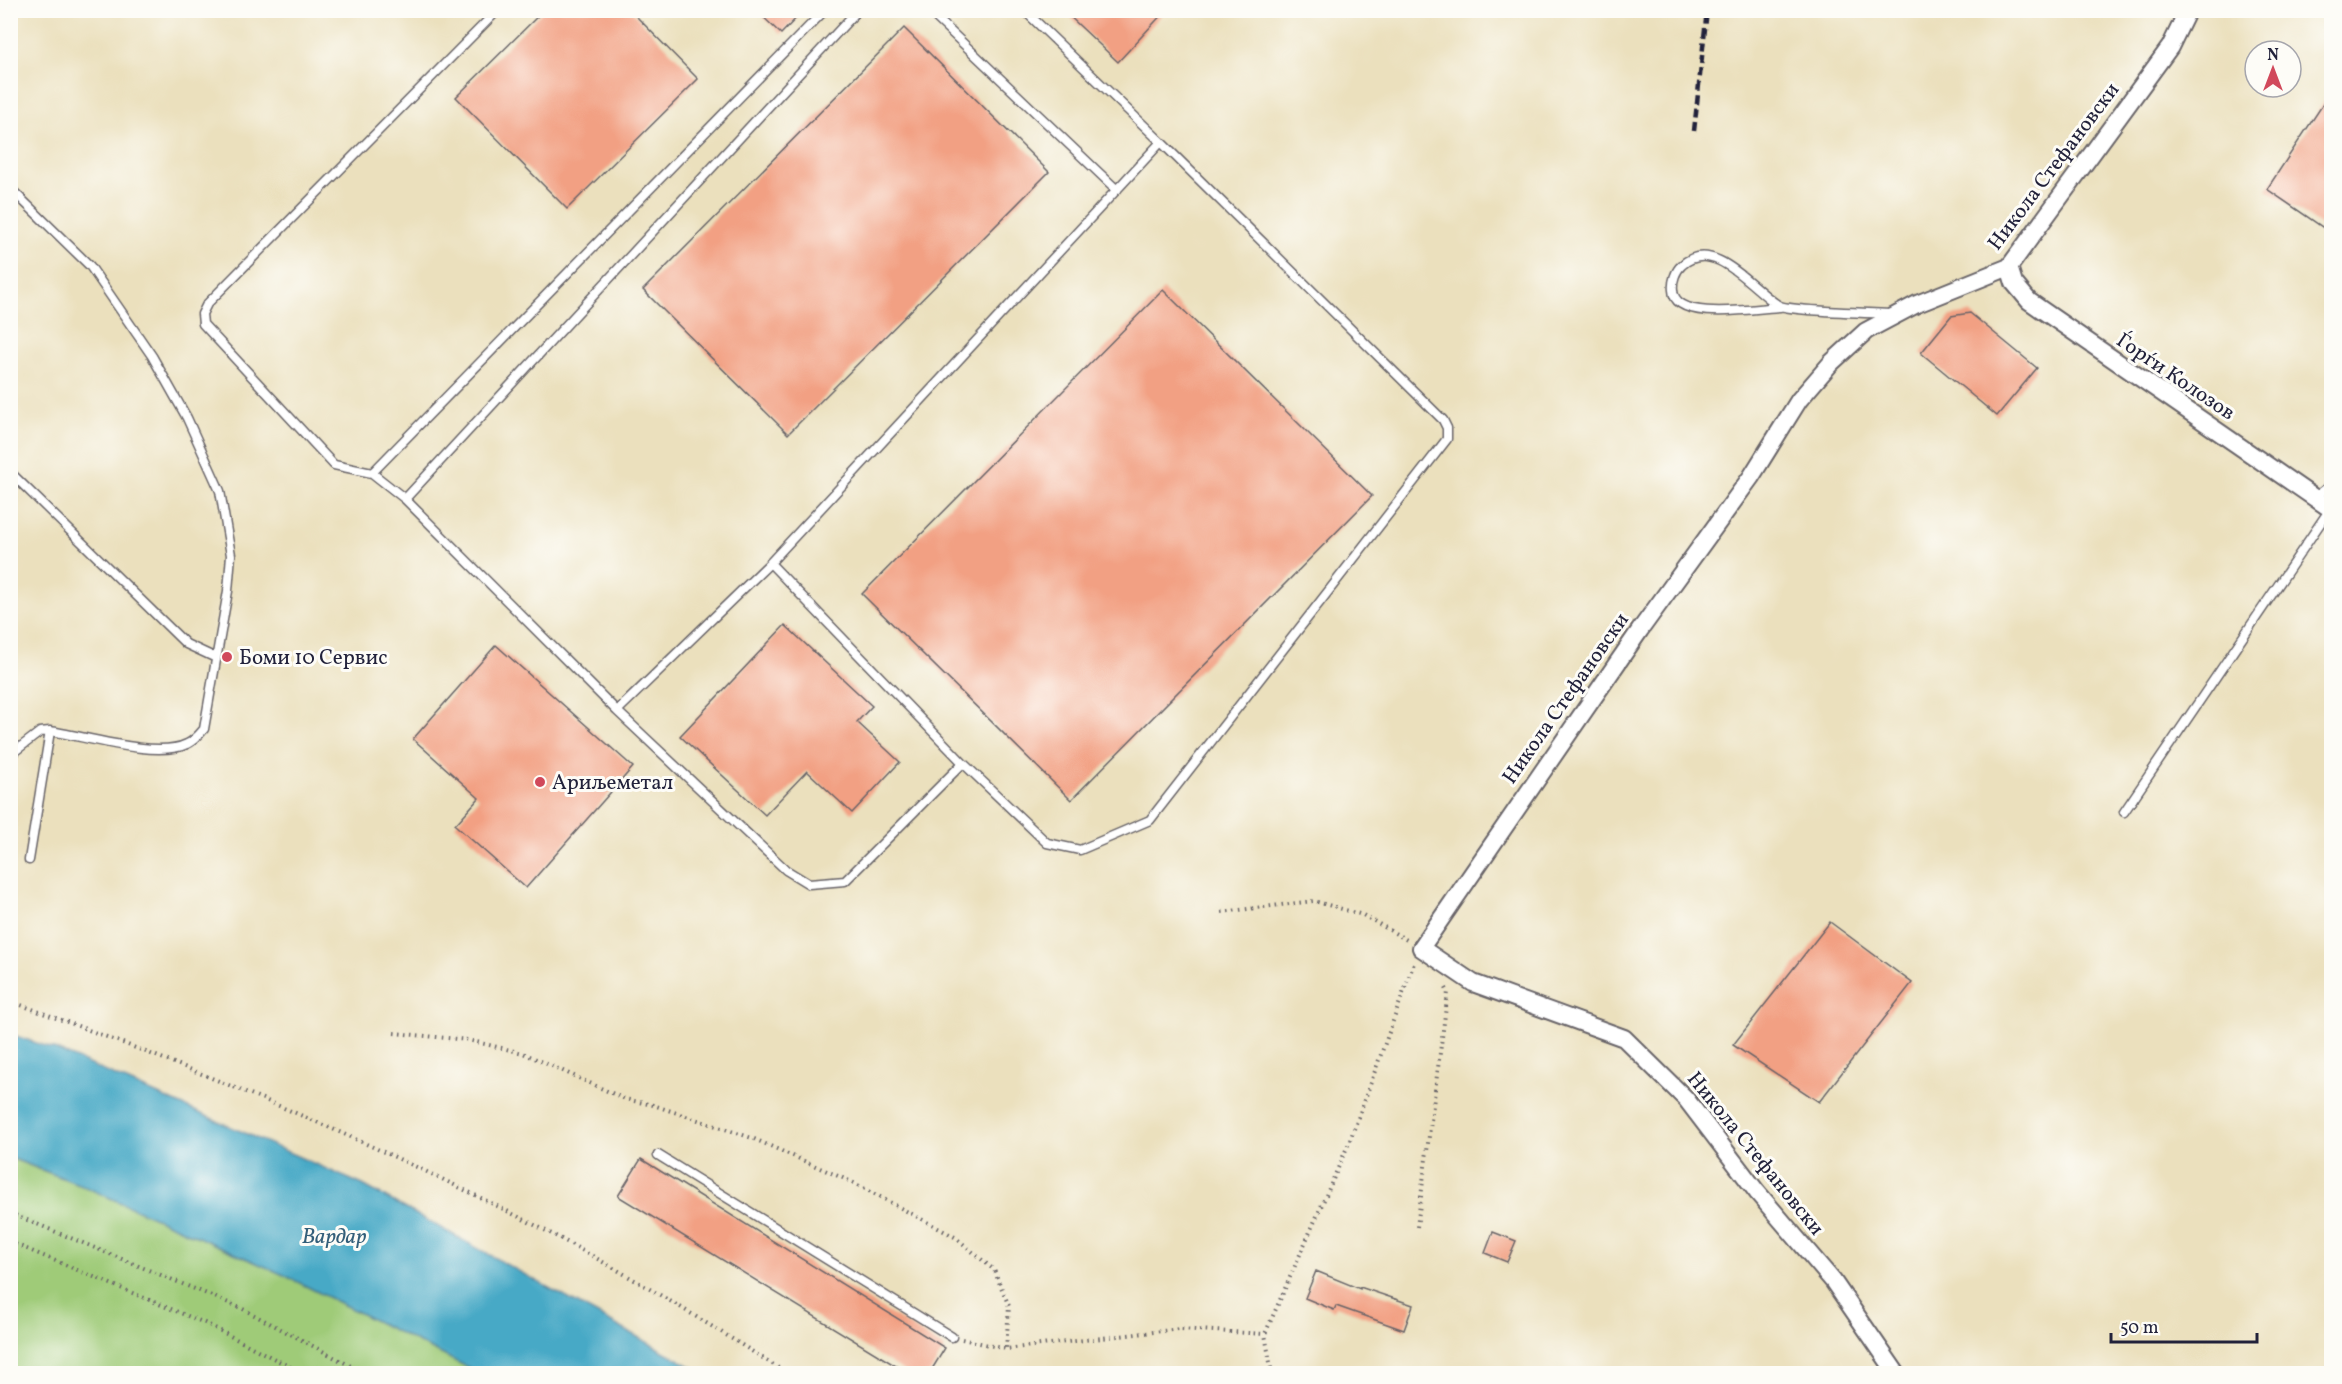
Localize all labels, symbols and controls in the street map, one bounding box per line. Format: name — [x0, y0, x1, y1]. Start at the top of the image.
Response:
north arrow — [2243, 39, 2303, 99]
text: N — [2267, 45, 2279, 67]
street label: Никола Стефановски — [1981, 77, 2127, 257]
street label: Ѓорѓи Колозов — [2110, 327, 2240, 428]
street label: Никола Стефановски — [1496, 607, 1637, 790]
place label: Боми 10 Сервис — [239, 644, 388, 673]
marker: Боми 10 Сервис — [220, 650, 234, 664]
place label: Ариљеметал — [552, 769, 673, 798]
marker: Ариљеметал — [533, 775, 547, 789]
street label: Никола Стефановски — [1680, 1066, 1830, 1242]
water label: Вардар — [302, 1222, 366, 1253]
scale bar — [2111, 1306, 2256, 1344]
text: 50 m — [2120, 1316, 2159, 1341]

